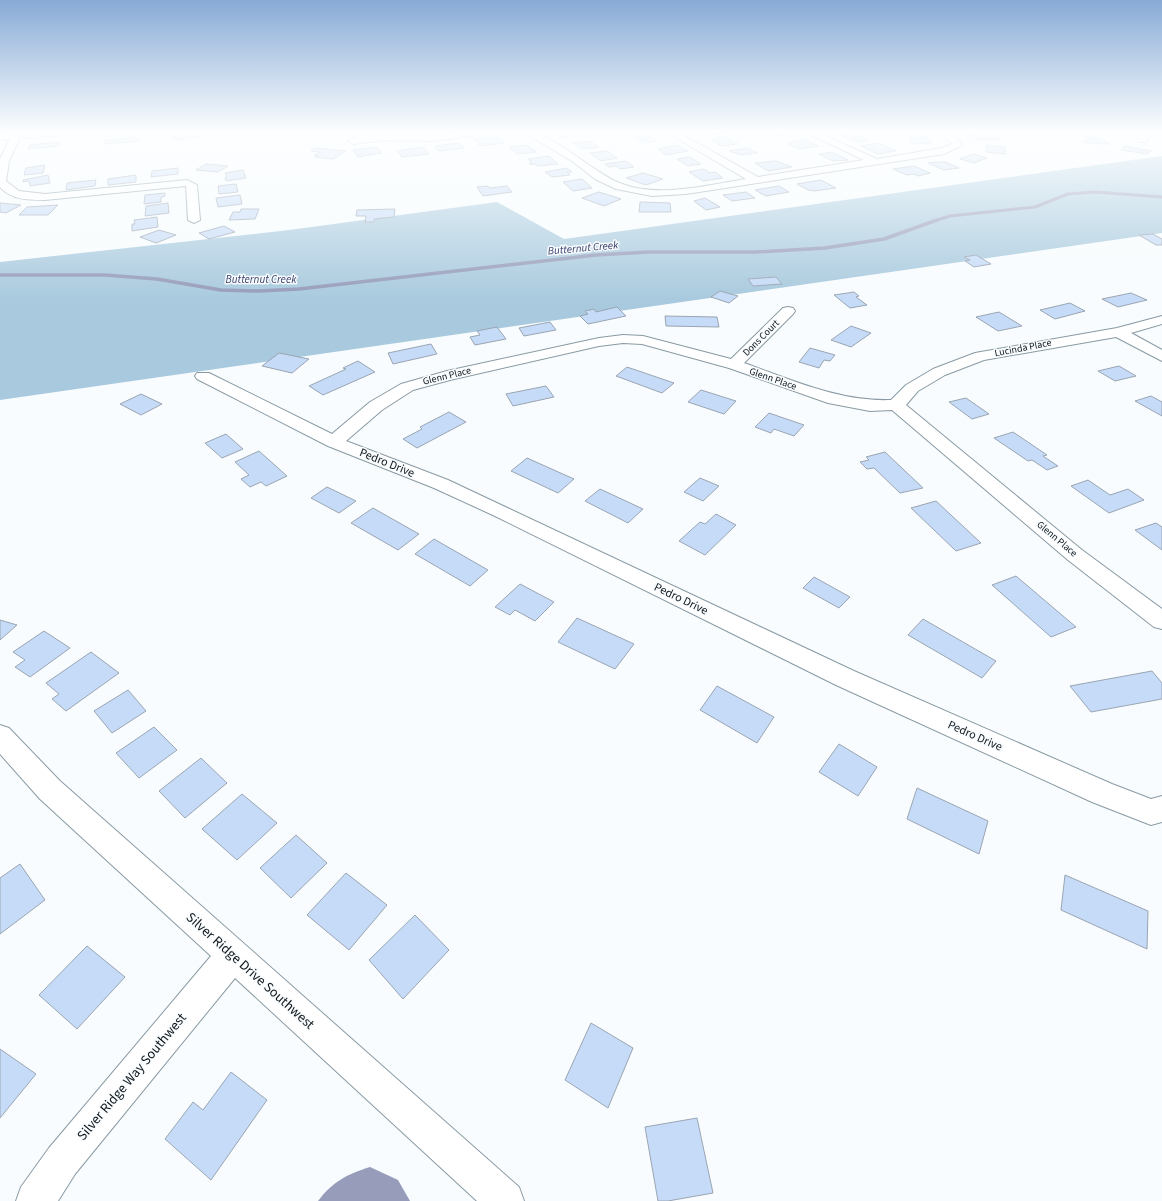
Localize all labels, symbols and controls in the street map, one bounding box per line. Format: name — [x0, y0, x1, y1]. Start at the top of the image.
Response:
water label: Butternut Creek — [547, 237, 620, 259]
water label: Butternut Creek — [226, 272, 297, 287]
street label: Dons Court — [740, 316, 783, 359]
street label: Lucinda Place — [993, 336, 1053, 360]
street label: Glenn Place — [421, 363, 473, 389]
street label: Glenn Place — [747, 364, 799, 394]
street label: Pedro Drive — [357, 444, 417, 482]
street label: Glenn Place — [1034, 518, 1080, 560]
street label: Pedro Drive — [651, 579, 711, 619]
street label: Pedro Drive — [945, 716, 1005, 756]
street label: Silver Ridge Drive Southwest — [181, 908, 319, 1034]
street label: Silver Ridge Way Southwest — [73, 1009, 192, 1145]

